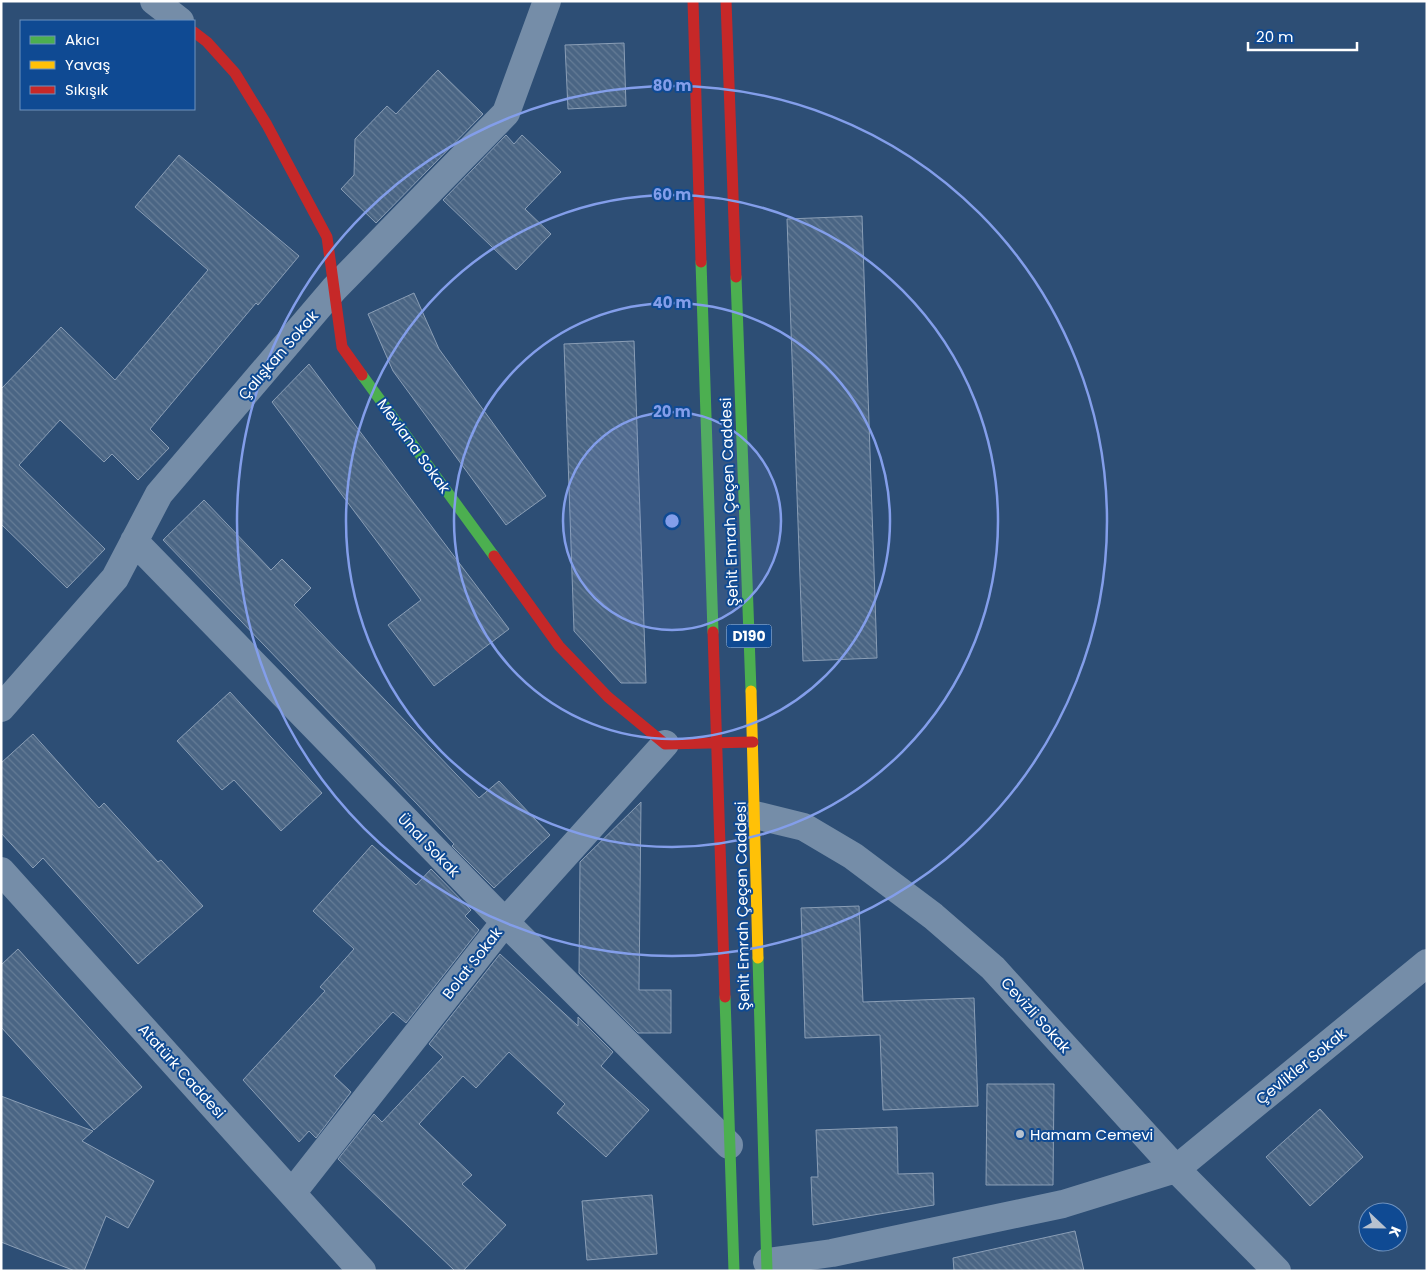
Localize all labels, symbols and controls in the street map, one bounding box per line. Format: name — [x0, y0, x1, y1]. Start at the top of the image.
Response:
legend — [20, 20, 195, 110]
scale bar — [1248, 20, 1357, 52]
text: 20 m — [1256, 26, 1294, 47]
text: Akıcı — [65, 29, 99, 50]
text: Yavaş — [65, 54, 110, 75]
text: 80 m — [653, 75, 691, 96]
text: Sıkışık — [65, 79, 108, 100]
text: 60 m — [653, 184, 691, 205]
text: 40 m — [652, 292, 692, 313]
street label: Çalışkan Sokak — [233, 305, 323, 404]
street label: Mevlana Sokak — [373, 394, 456, 498]
street label: Şehit Emrah Çeçen Caddesi — [715, 397, 743, 607]
text: 20 m — [653, 401, 691, 422]
centre of rings — [663, 512, 681, 530]
road number: D190 — [726, 624, 772, 648]
street label: Şehit Emrah Çeçen Caddesi — [730, 801, 754, 1011]
street label: Ünal Sokak — [393, 808, 465, 882]
street label: Bolat Sokak — [437, 922, 507, 1003]
street label: Cevizli Sokak — [996, 973, 1076, 1058]
street label: Atatürk Caddesi — [134, 1019, 230, 1123]
street label: Çevlikler Sokak — [1251, 1023, 1351, 1109]
place label: Hamam Cemevi — [1030, 1124, 1153, 1145]
marker: Hamam Cemevi — [1014, 1128, 1026, 1140]
north arrow — [1358, 1202, 1408, 1252]
text: K — [1384, 1224, 1406, 1240]

